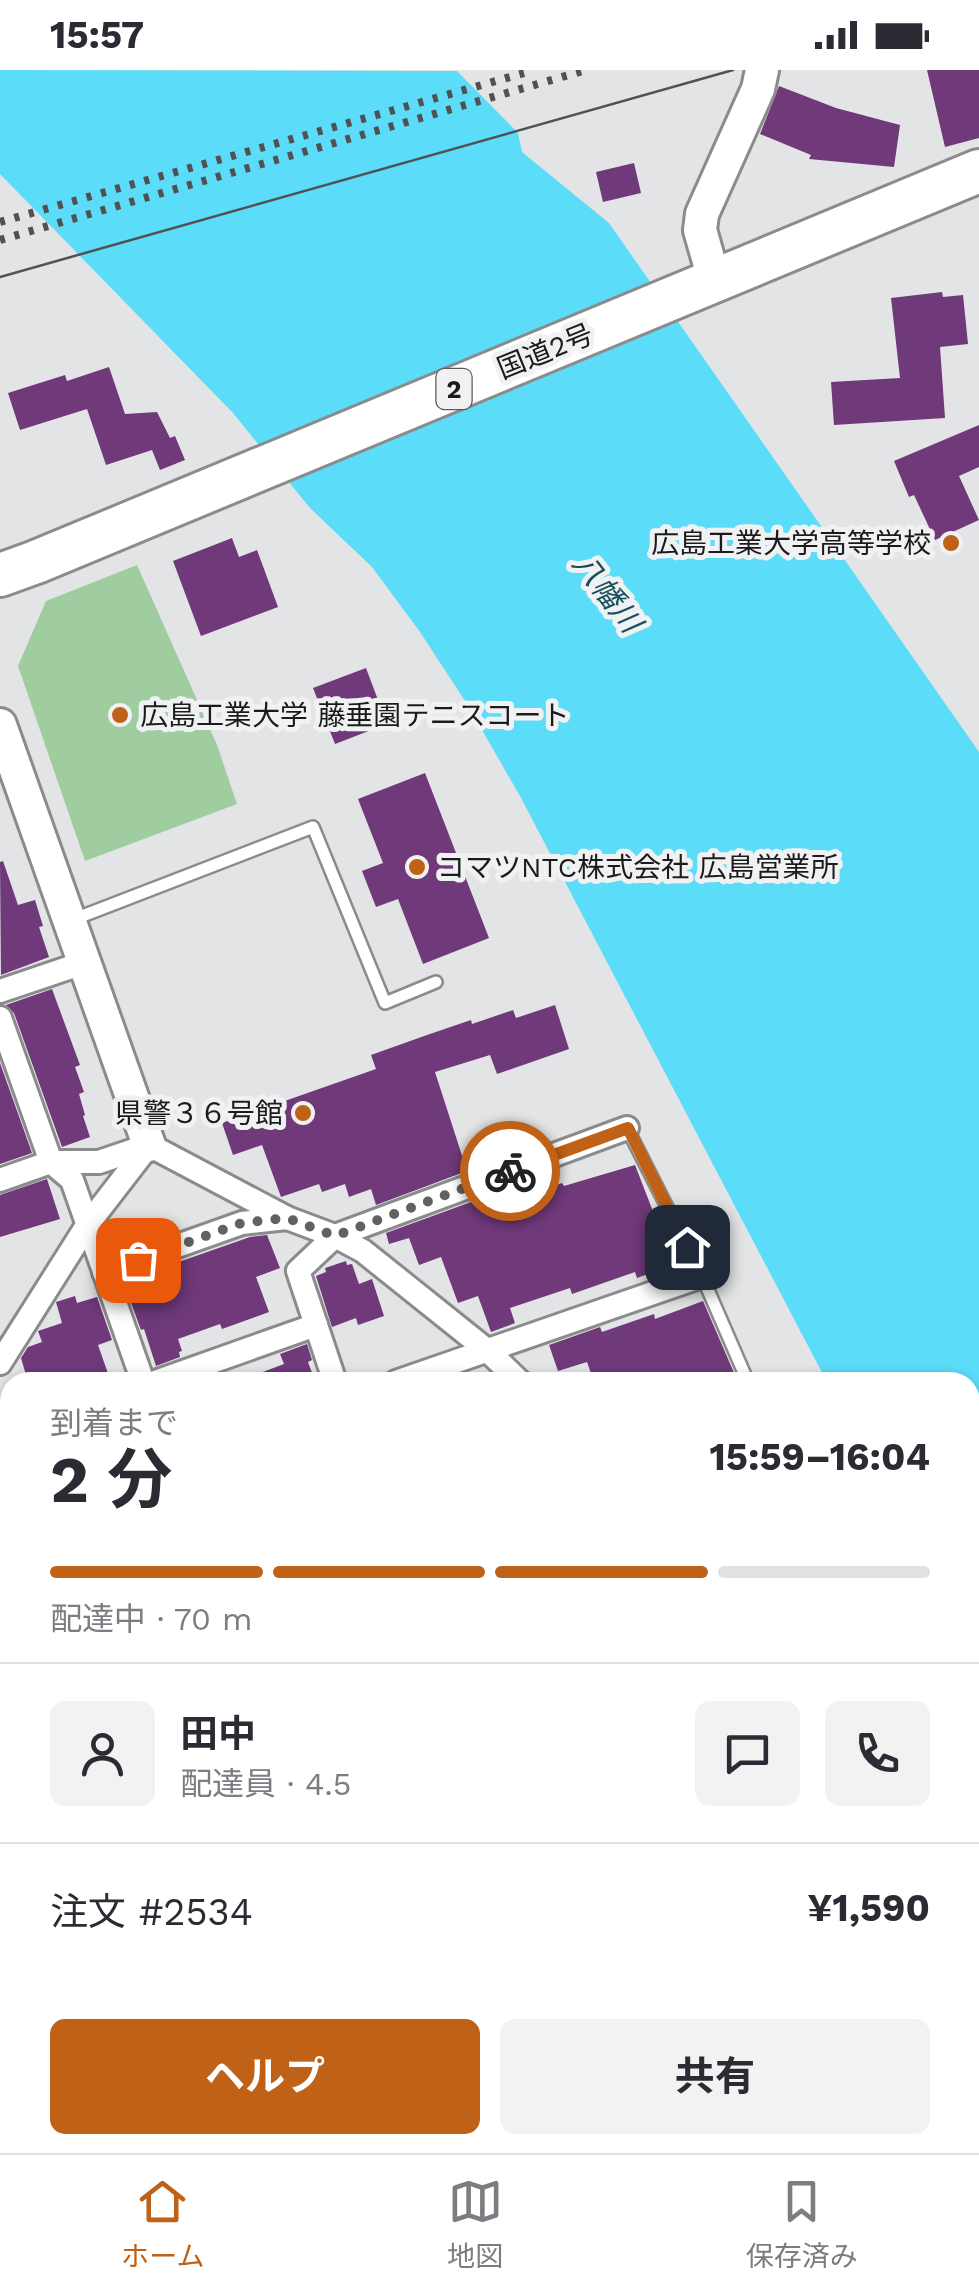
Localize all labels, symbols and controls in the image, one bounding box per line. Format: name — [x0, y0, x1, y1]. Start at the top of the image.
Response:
text: 15:57 — [50, 13, 144, 57]
street label: 国道2号 — [492, 317, 598, 386]
road number: 2 — [436, 369, 472, 409]
place label: 広島工業大学高等学校 — [651, 527, 931, 560]
marker: 広島工業大学高等学校 — [940, 532, 962, 554]
water label: 八幡川 — [566, 546, 651, 641]
place label: 広島工業大学 藤垂園テニスコート — [140, 699, 570, 732]
marker: 広島工業大学 藤垂園テニスコート — [109, 704, 131, 726]
place label: コマツNTC株式会社 広島営業所 — [437, 851, 839, 884]
marker: コマツNTC株式会社 広島営業所 — [406, 856, 428, 878]
place label: 県警３６号館 — [115, 1097, 283, 1130]
marker: 県警３６号館 — [292, 1102, 314, 1124]
courier — [460, 1121, 560, 1221]
icon: bike — [483, 1144, 538, 1199]
pin — [645, 1205, 730, 1290]
pin — [96, 1218, 181, 1303]
icon: home — [660, 1220, 715, 1275]
icon: bag — [111, 1233, 166, 1288]
text: 到着まで — [50, 1404, 178, 1442]
text: 15:59–16:04 — [709, 1435, 930, 1479]
text: 2 分 — [50, 1442, 172, 1518]
text: 配達中 · 70 m — [50, 1600, 252, 1638]
button: person — [50, 1701, 155, 1806]
button: chat — [695, 1701, 800, 1806]
button: phone — [825, 1701, 930, 1806]
text: 田中 — [180, 1712, 256, 1756]
text: 配達員 · 4.5 — [180, 1765, 351, 1803]
text: ¥1,590 — [807, 1886, 930, 1930]
text: 注文 #2534 — [50, 1890, 253, 1934]
button: ヘルプ — [50, 2019, 480, 2134]
button: 共有 — [500, 2019, 930, 2134]
tab: ホーム — [121, 2174, 204, 2274]
tab: 地図 — [447, 2174, 503, 2274]
tab: 保存済み — [746, 2174, 858, 2274]

